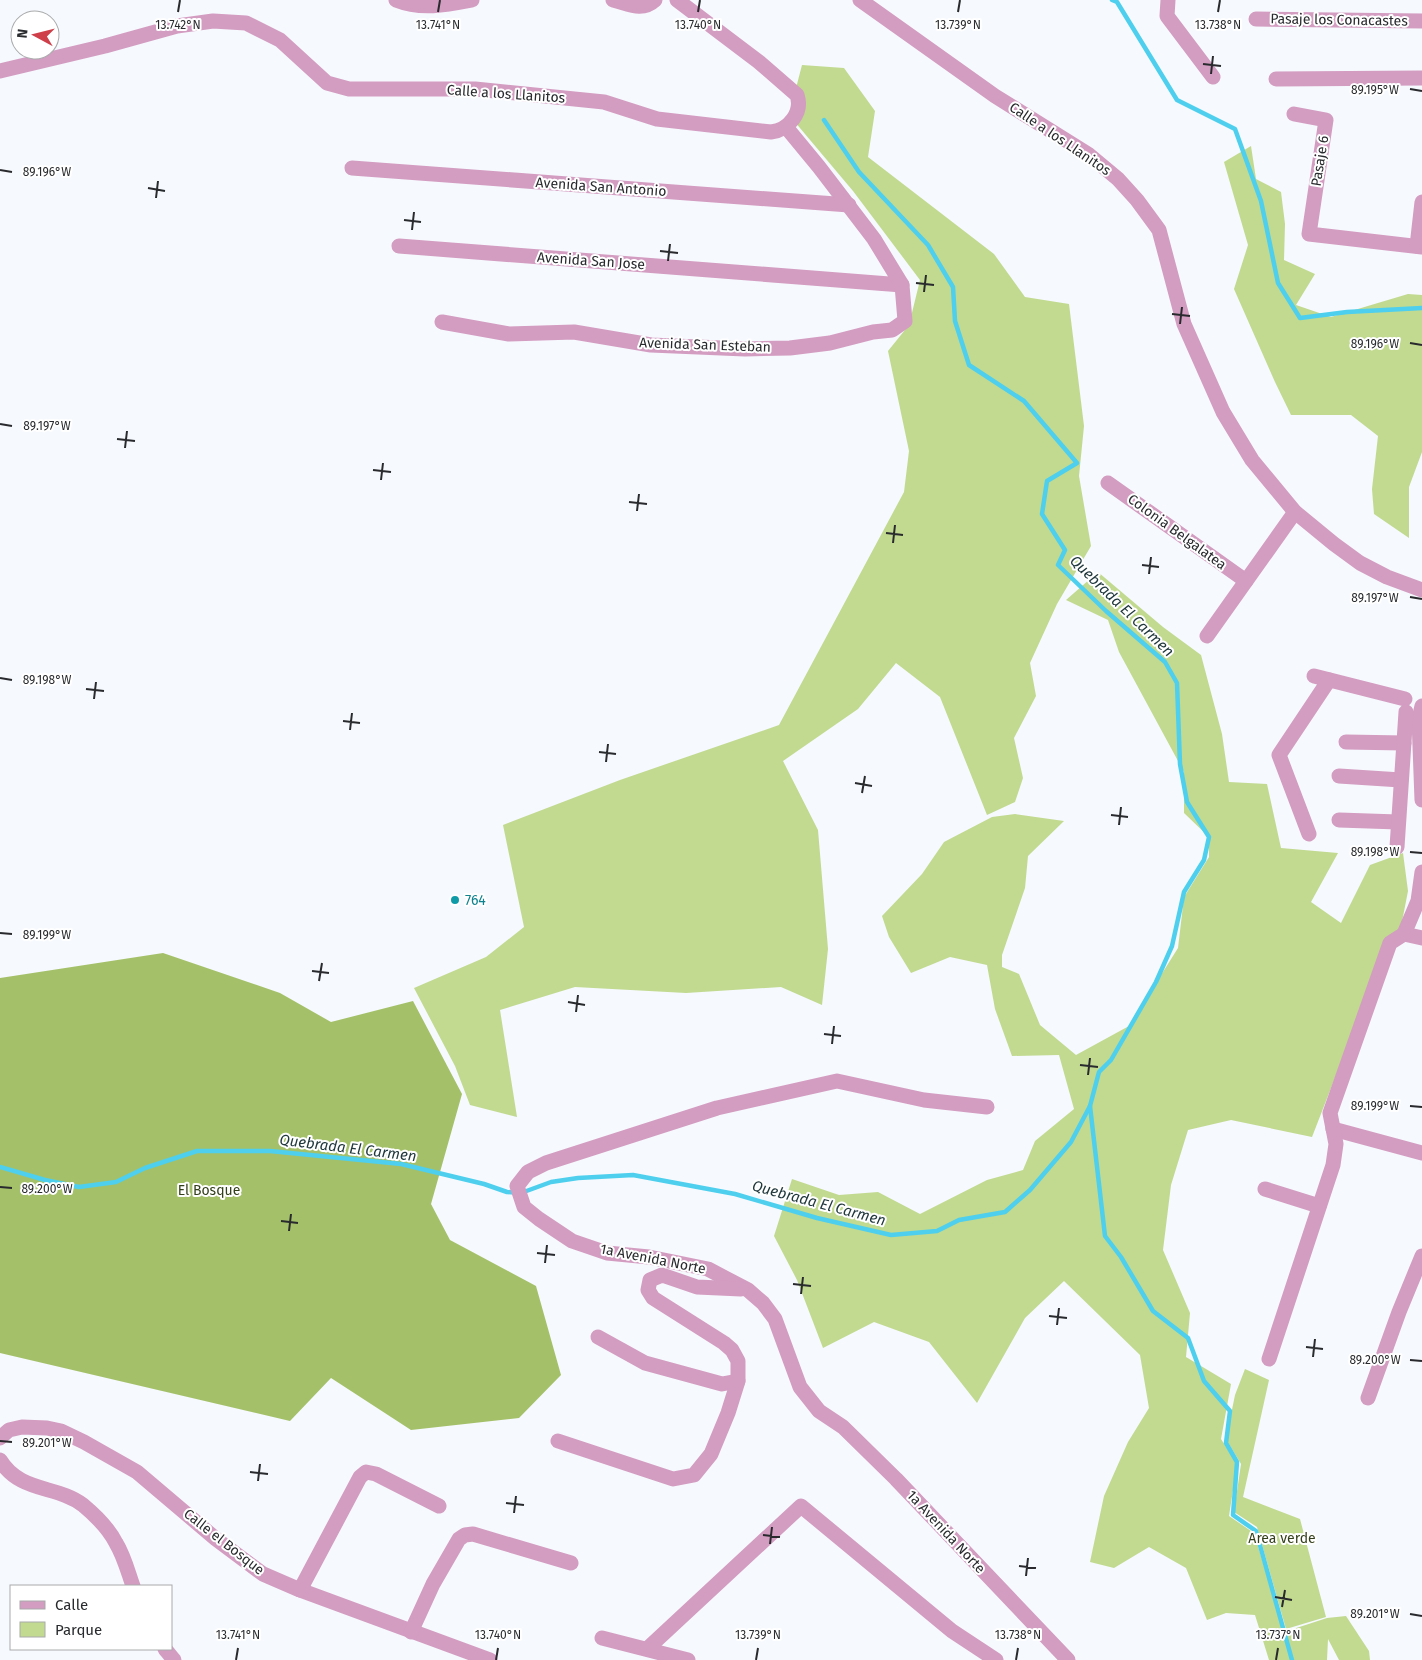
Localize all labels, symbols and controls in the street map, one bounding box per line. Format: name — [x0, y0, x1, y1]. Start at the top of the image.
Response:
north arrow — [10, 10, 60, 60]
street label: Pasaje los Conacastes — [1270, 10, 1408, 30]
text: 13.742°N — [155, 18, 201, 32]
text: 13.741°N — [416, 18, 460, 32]
text: 13.740°N — [675, 18, 721, 32]
text: 13.739°N — [935, 18, 981, 32]
text: 13.738°N — [1195, 18, 1241, 32]
text: N — [14, 28, 32, 39]
street label: Calle a los Llanitos — [446, 81, 566, 107]
text: 89.195°W — [1351, 83, 1399, 97]
street label: Calle a los Llanitos — [1006, 99, 1114, 179]
street label: Pasaje 6 — [1308, 134, 1332, 188]
text: 89.196°W — [23, 165, 71, 179]
street label: Avenida San Antonio — [535, 174, 667, 200]
street label: Avenida San Jose — [536, 249, 646, 273]
street label: Avenida San Esteban — [639, 334, 771, 356]
text: 89.196°W — [1351, 337, 1399, 351]
text: 89.197°W — [23, 419, 71, 433]
street label: Colonia Belgalatea — [1124, 491, 1230, 573]
water label: Quebrada El Carmen — [1066, 552, 1178, 660]
text: 89.197°W — [1351, 591, 1399, 605]
text: 89.198°W — [23, 673, 71, 687]
text: 89.198°W — [1351, 845, 1399, 859]
place label: 764 — [465, 892, 486, 909]
marker: 764 — [449, 894, 461, 906]
text: 89.199°W — [23, 928, 71, 942]
text: 89.199°W — [1351, 1099, 1399, 1113]
water label: Quebrada El Carmen — [278, 1131, 418, 1165]
water label: Quebrada El Carmen — [750, 1176, 888, 1230]
text: 89.200°W — [21, 1182, 73, 1196]
park label: El Bosque — [178, 1182, 240, 1199]
street label: 1a Avenida Norte — [599, 1240, 707, 1278]
text: 89.200°W — [1349, 1353, 1401, 1367]
text: 89.201°W — [22, 1436, 72, 1450]
street label: 1a Avenida Norte — [903, 1487, 989, 1577]
street label: Calle el Bosque — [180, 1505, 268, 1579]
park label: Area verde — [1248, 1530, 1316, 1547]
legend — [10, 1585, 172, 1650]
text: Calle — [55, 1596, 88, 1614]
text: 89.201°W — [1350, 1607, 1400, 1621]
text: Parque — [55, 1621, 102, 1639]
text: 13.741°N — [216, 1628, 260, 1642]
text: 13.740°N — [475, 1628, 521, 1642]
text: 13.739°N — [735, 1628, 781, 1642]
text: 13.738°N — [995, 1628, 1041, 1642]
text: 13.737°N — [1255, 1628, 1301, 1642]

